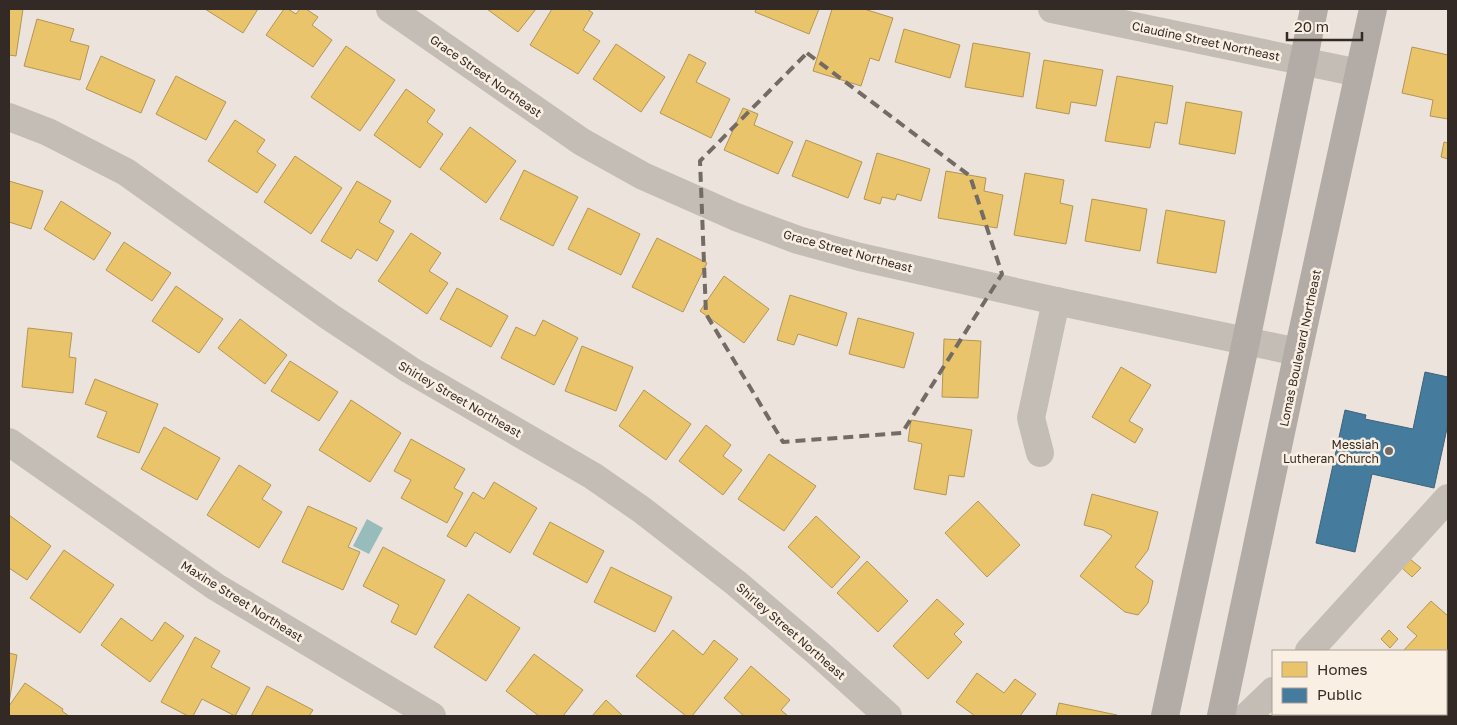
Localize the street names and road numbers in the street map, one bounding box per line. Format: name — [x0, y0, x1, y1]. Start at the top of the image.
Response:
street label: Claudine Street Northeast — [1131, 18, 1282, 64]
street label: Grace Street Northeast — [427, 32, 545, 120]
street label: Grace Street Northeast — [782, 227, 914, 276]
street label: Lomas Boulevard Northeast — [1276, 268, 1324, 428]
street label: Shirley Street Northeast — [396, 358, 525, 441]
street label: Maxine Street Northeast — [178, 557, 306, 645]
street label: Shirley Street Northeast — [733, 579, 849, 683]

